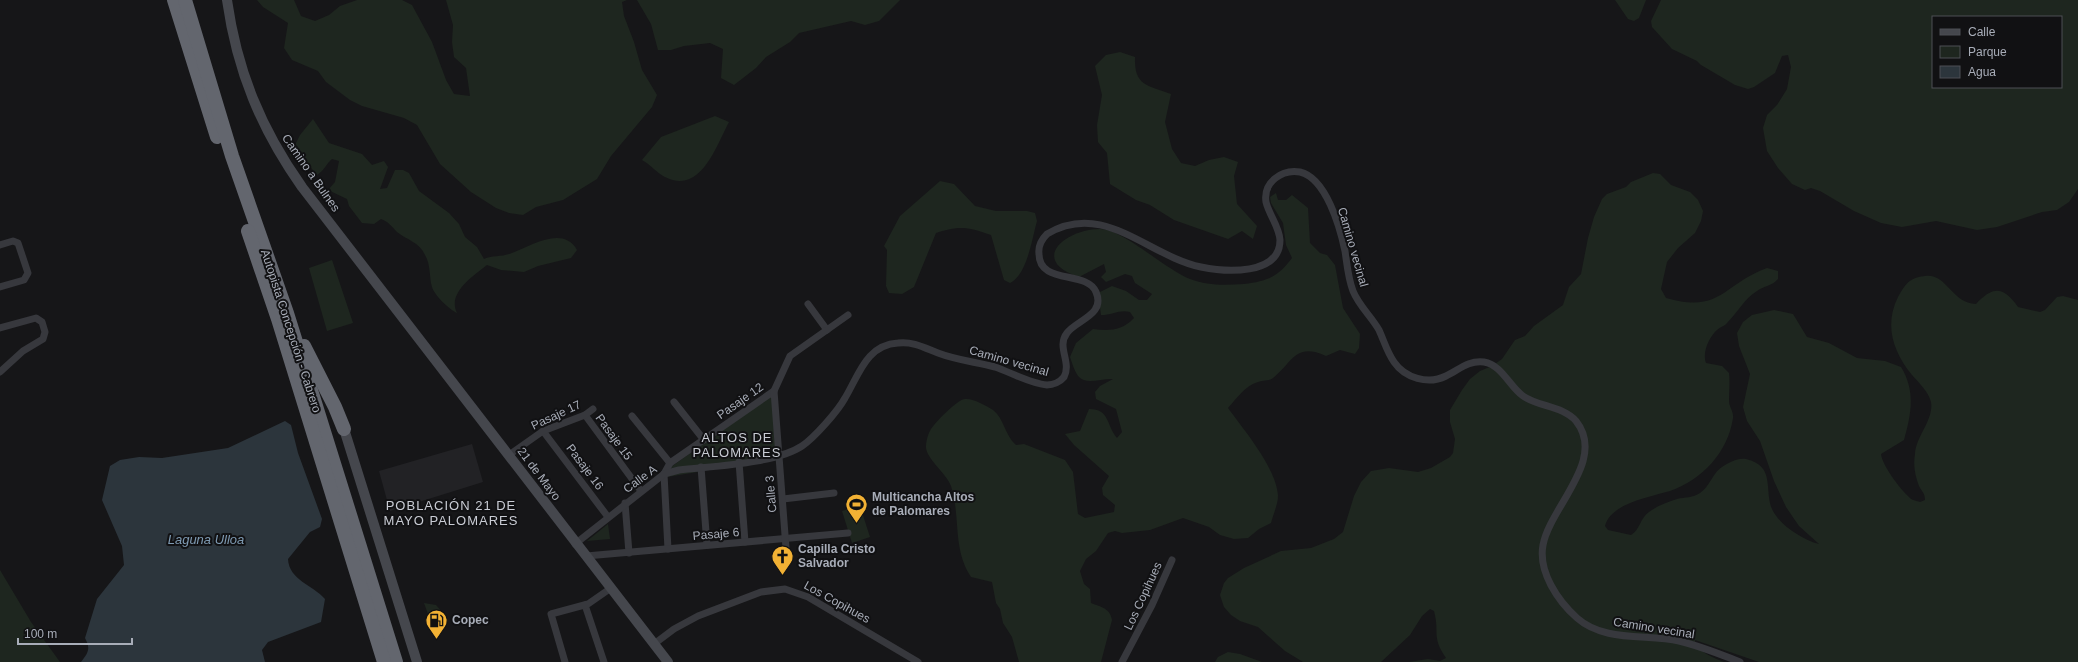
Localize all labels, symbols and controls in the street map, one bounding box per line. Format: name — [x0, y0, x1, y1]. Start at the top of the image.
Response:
legend — [1932, 16, 2062, 88]
text: Calle — [1968, 25, 1996, 39]
text: Parque — [1968, 45, 2007, 59]
text: Agua — [1968, 65, 1996, 79]
street label: Camino a Bulnes — [279, 132, 343, 214]
street label: Camino vecinal — [1335, 206, 1371, 288]
street label: Autopista Concepción - Cabrero — [258, 248, 324, 415]
street label: Camino vecinal — [968, 343, 1050, 379]
street label: Pasaje 12 — [714, 380, 766, 422]
street label: Pasaje 17 — [529, 397, 583, 433]
street label: Pasaje 15 — [593, 411, 636, 463]
district label: ALTOS DE PALOMARES — [693, 430, 781, 460]
street label: Pasaje 16 — [563, 441, 607, 493]
street label: 21 de Mayo — [515, 445, 564, 504]
street label: Calle A — [621, 462, 659, 496]
street label: Calle 3 — [762, 474, 780, 513]
place label: Multicancha Altos de Palomares — [872, 490, 975, 518]
sports icon: Multicancha Altos de Palomares — [843, 491, 869, 524]
district label: POBLACIÓN 21 DE MAYO PALOMARES — [384, 498, 518, 528]
street label: Pasaje 6 — [692, 525, 740, 543]
water label: Laguna Ulloa — [168, 532, 244, 547]
place label: Capilla Cristo Salvador — [798, 542, 875, 570]
church icon: Capilla Cristo Salvador — [770, 543, 796, 576]
street label: Los Copihues — [1121, 560, 1165, 632]
street label: Los Copihues — [802, 578, 872, 626]
fuel station icon: Copec — [423, 607, 449, 640]
place label: Copec — [452, 613, 489, 627]
street label: Camino vecinal — [1612, 615, 1696, 641]
scale bar — [18, 620, 132, 646]
text: 100 m — [24, 627, 57, 641]

